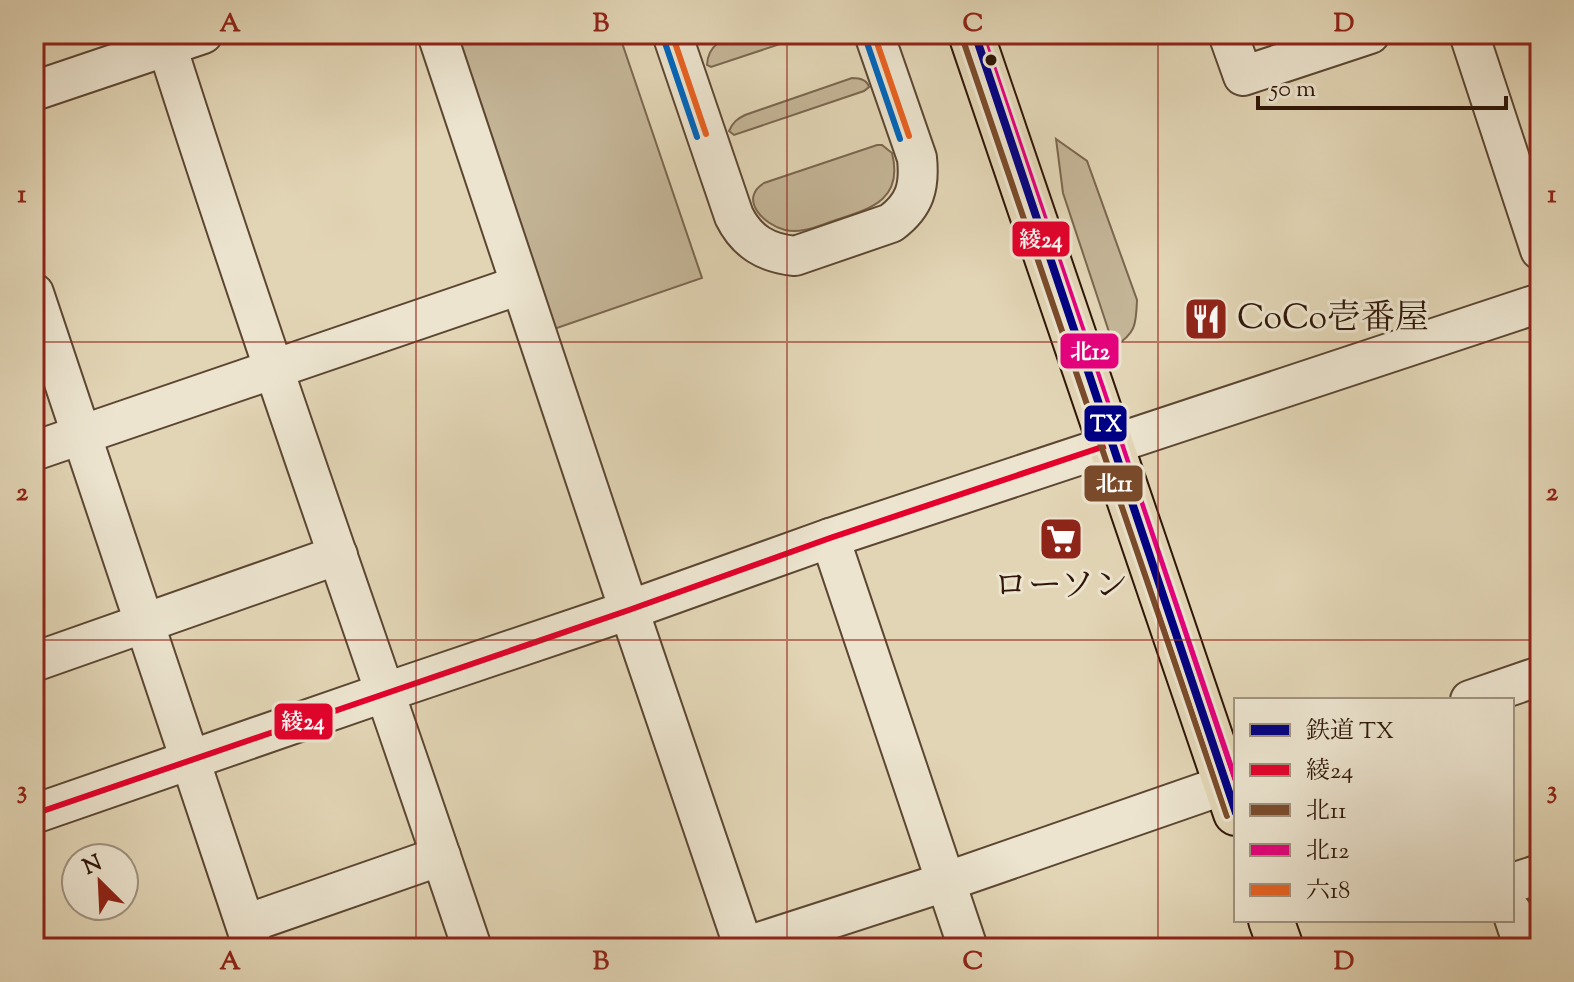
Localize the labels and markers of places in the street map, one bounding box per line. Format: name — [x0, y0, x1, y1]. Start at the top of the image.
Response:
unlabelled marker — [983, 52, 999, 68]
restaurant icon: CoCo壱番屋 — [1182, 295, 1230, 343]
place label: CoCo壱番屋 — [1237, 295, 1429, 344]
supermarket icon: ローソン — [1037, 515, 1085, 563]
place label: ローソン — [994, 563, 1128, 612]

